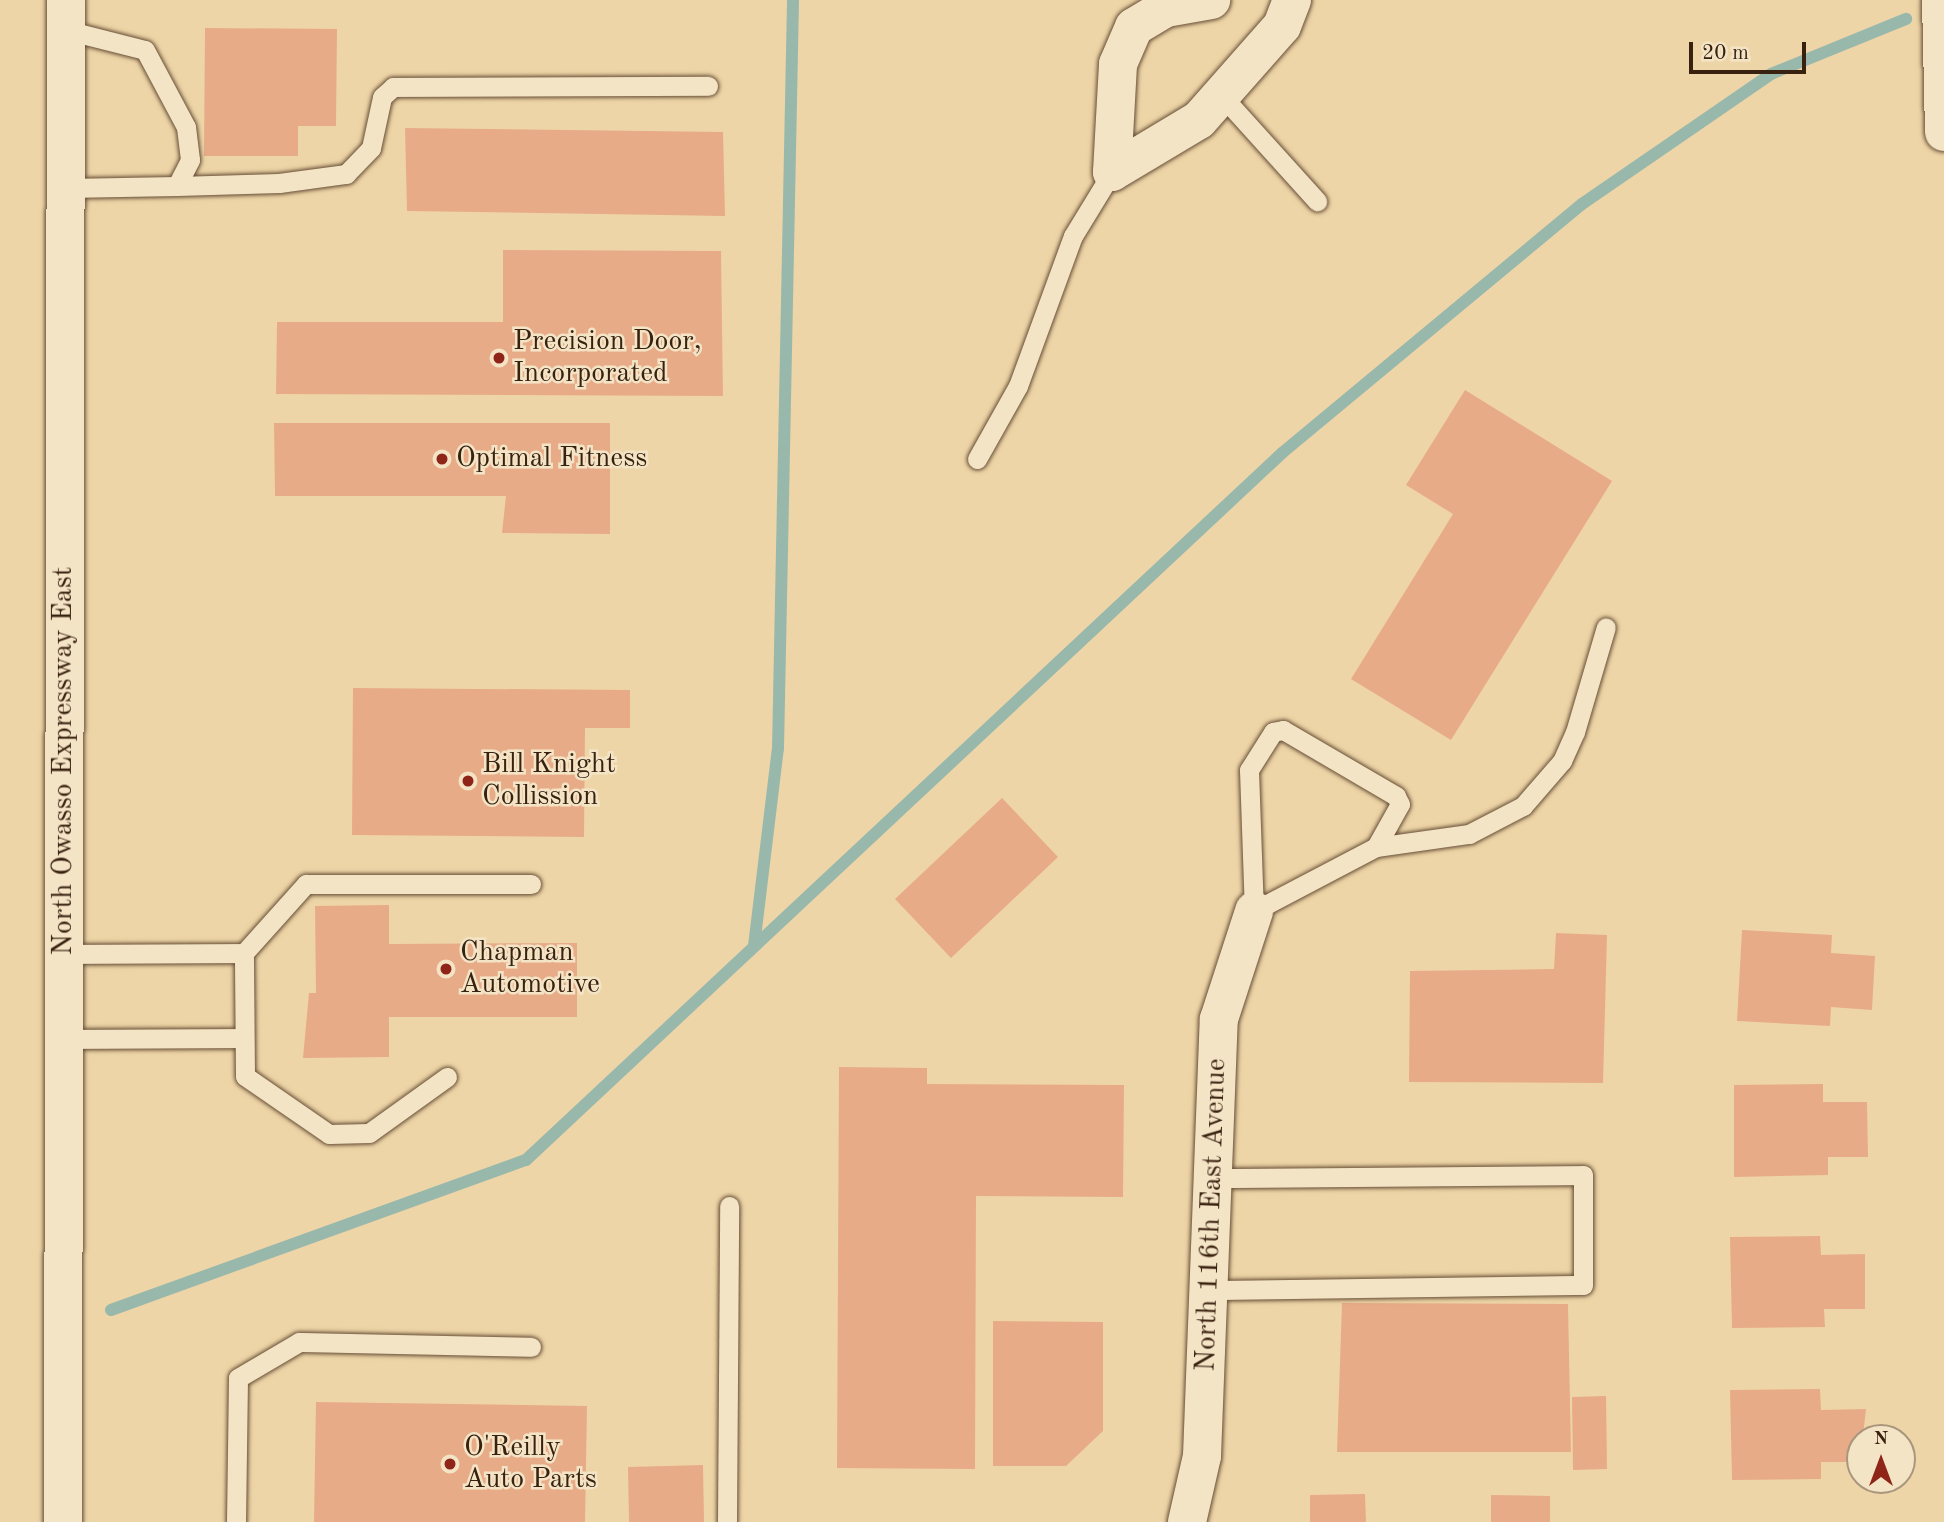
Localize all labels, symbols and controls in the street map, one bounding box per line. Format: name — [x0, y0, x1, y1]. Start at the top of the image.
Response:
scale bar — [1692, 28, 1809, 72]
text: 20 m — [1702, 43, 1749, 64]
place label: Precision Door, Incorporated — [513, 325, 702, 391]
marker: Precision Door, Incorporated — [491, 350, 507, 366]
place label: Optimal Fitness — [456, 442, 648, 476]
marker: Optimal Fitness — [434, 451, 450, 467]
street label: North Owasso Expressway East — [47, 566, 81, 956]
place label: Bill Knight Collission — [482, 748, 616, 814]
marker: Bill Knight Collission — [460, 773, 476, 789]
place label: Chapman Automotive — [460, 936, 600, 1002]
marker: Chapman Automotive — [438, 961, 454, 977]
street label: North 116th East Avenue — [1190, 1058, 1234, 1372]
north arrow — [1846, 1424, 1916, 1494]
text: N — [1874, 1430, 1888, 1449]
place label: O'Reilly Auto Parts — [464, 1431, 597, 1497]
marker: O'Reilly Auto Parts — [442, 1456, 458, 1472]

